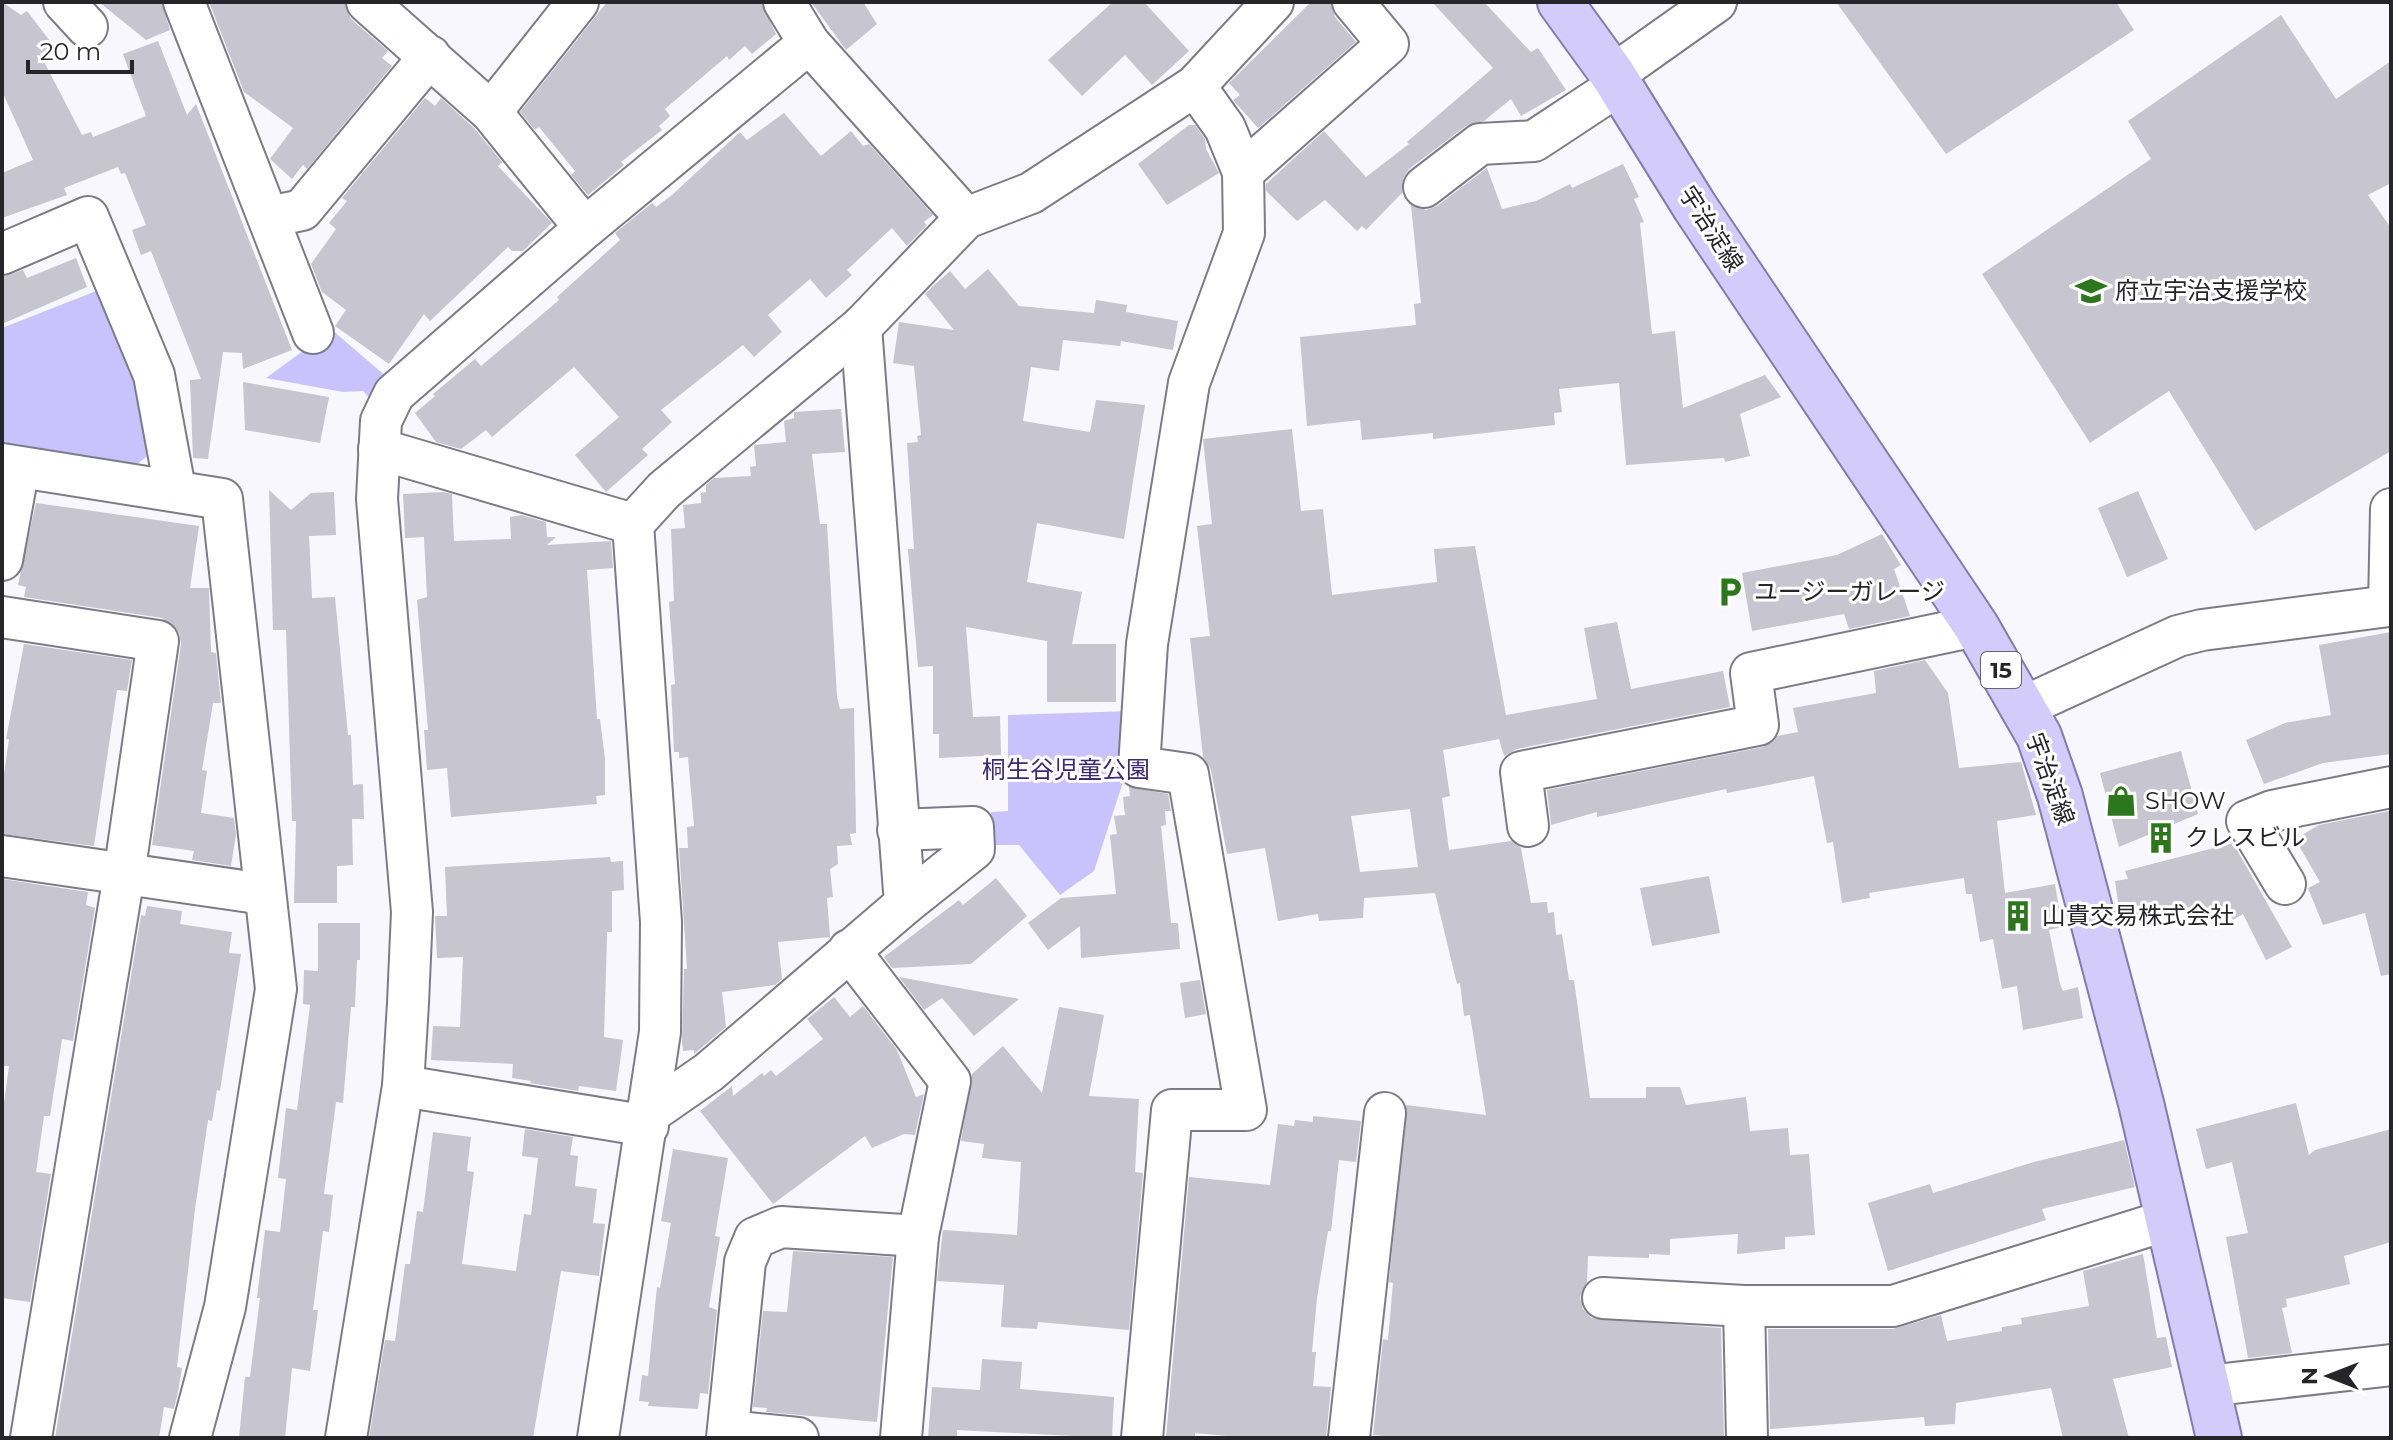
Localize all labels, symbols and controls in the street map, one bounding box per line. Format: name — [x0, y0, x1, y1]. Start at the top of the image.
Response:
scale bar — [28, 24, 132, 74]
text: 20 m — [40, 37, 101, 66]
street label: 宇治淀線 — [1673, 181, 1750, 277]
school or university icon: 府立宇治支援学校 — [2074, 274, 2108, 308]
place label: 府立宇治支援学校 — [2115, 276, 2307, 305]
parking icon: ユージーガレージ — [1713, 575, 1747, 609]
place label: ユージーガレージ — [1754, 577, 1945, 606]
road number: 15 — [1981, 652, 2021, 688]
street label: 宇治淀線 — [2020, 729, 2081, 829]
park label: 桐生谷児童公園 — [982, 755, 1150, 784]
shop icon: SHOW — [2104, 784, 2138, 818]
place label: SHOW — [2145, 786, 2226, 815]
building icon: クレスビル — [2144, 821, 2178, 855]
place label: クレスビル — [2185, 823, 2305, 852]
building icon: 山貴交易株式会社 — [2001, 899, 2035, 933]
place label: 山貴交易株式会社 — [2042, 901, 2234, 930]
north arrow — [2289, 1336, 2369, 1416]
text: N — [2296, 1367, 2323, 1385]

